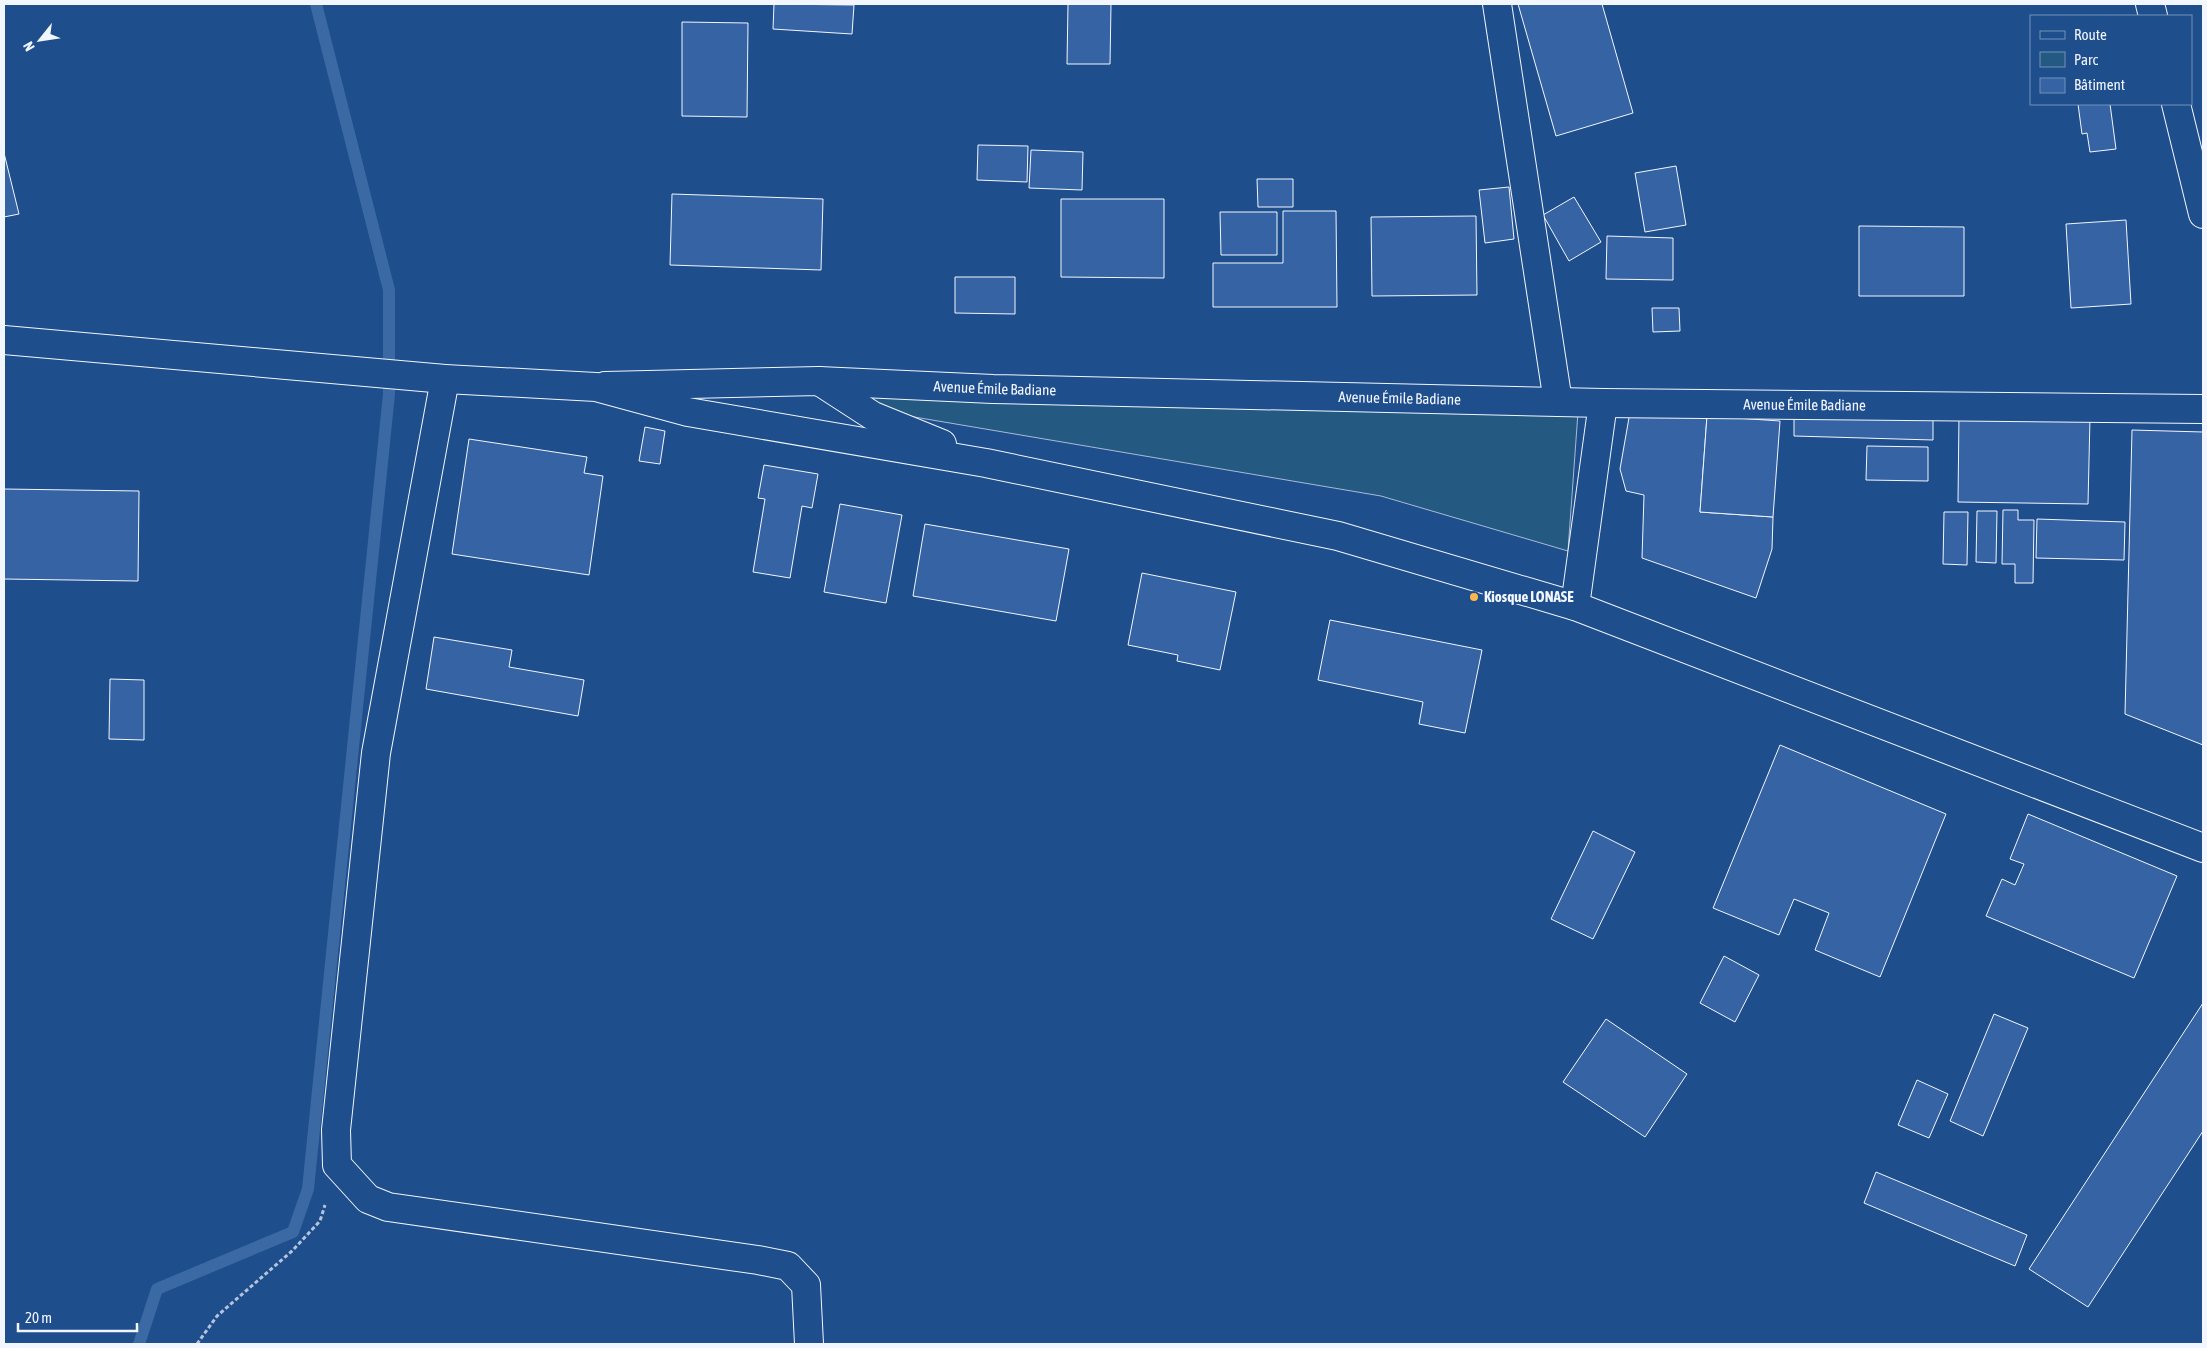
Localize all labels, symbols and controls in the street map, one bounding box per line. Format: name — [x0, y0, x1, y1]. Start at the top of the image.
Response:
north arrow — [15, 15, 65, 65]
legend — [2030, 15, 2192, 105]
text: Route — [2074, 26, 2107, 43]
text: N — [20, 39, 38, 54]
text: Parc — [2074, 51, 2098, 68]
text: Bâtiment — [2074, 76, 2125, 93]
street label: Avenue Émile Badiane — [933, 377, 1057, 398]
street label: Avenue Émile Badiane — [1338, 388, 1461, 408]
street label: Avenue Émile Badiane — [1743, 395, 1866, 414]
place label: Kiosque LONASE — [1484, 588, 1574, 605]
marker: Kiosque LONASE — [1468, 591, 1480, 603]
scale bar — [18, 1300, 136, 1332]
text: 20 m — [25, 1309, 52, 1326]

